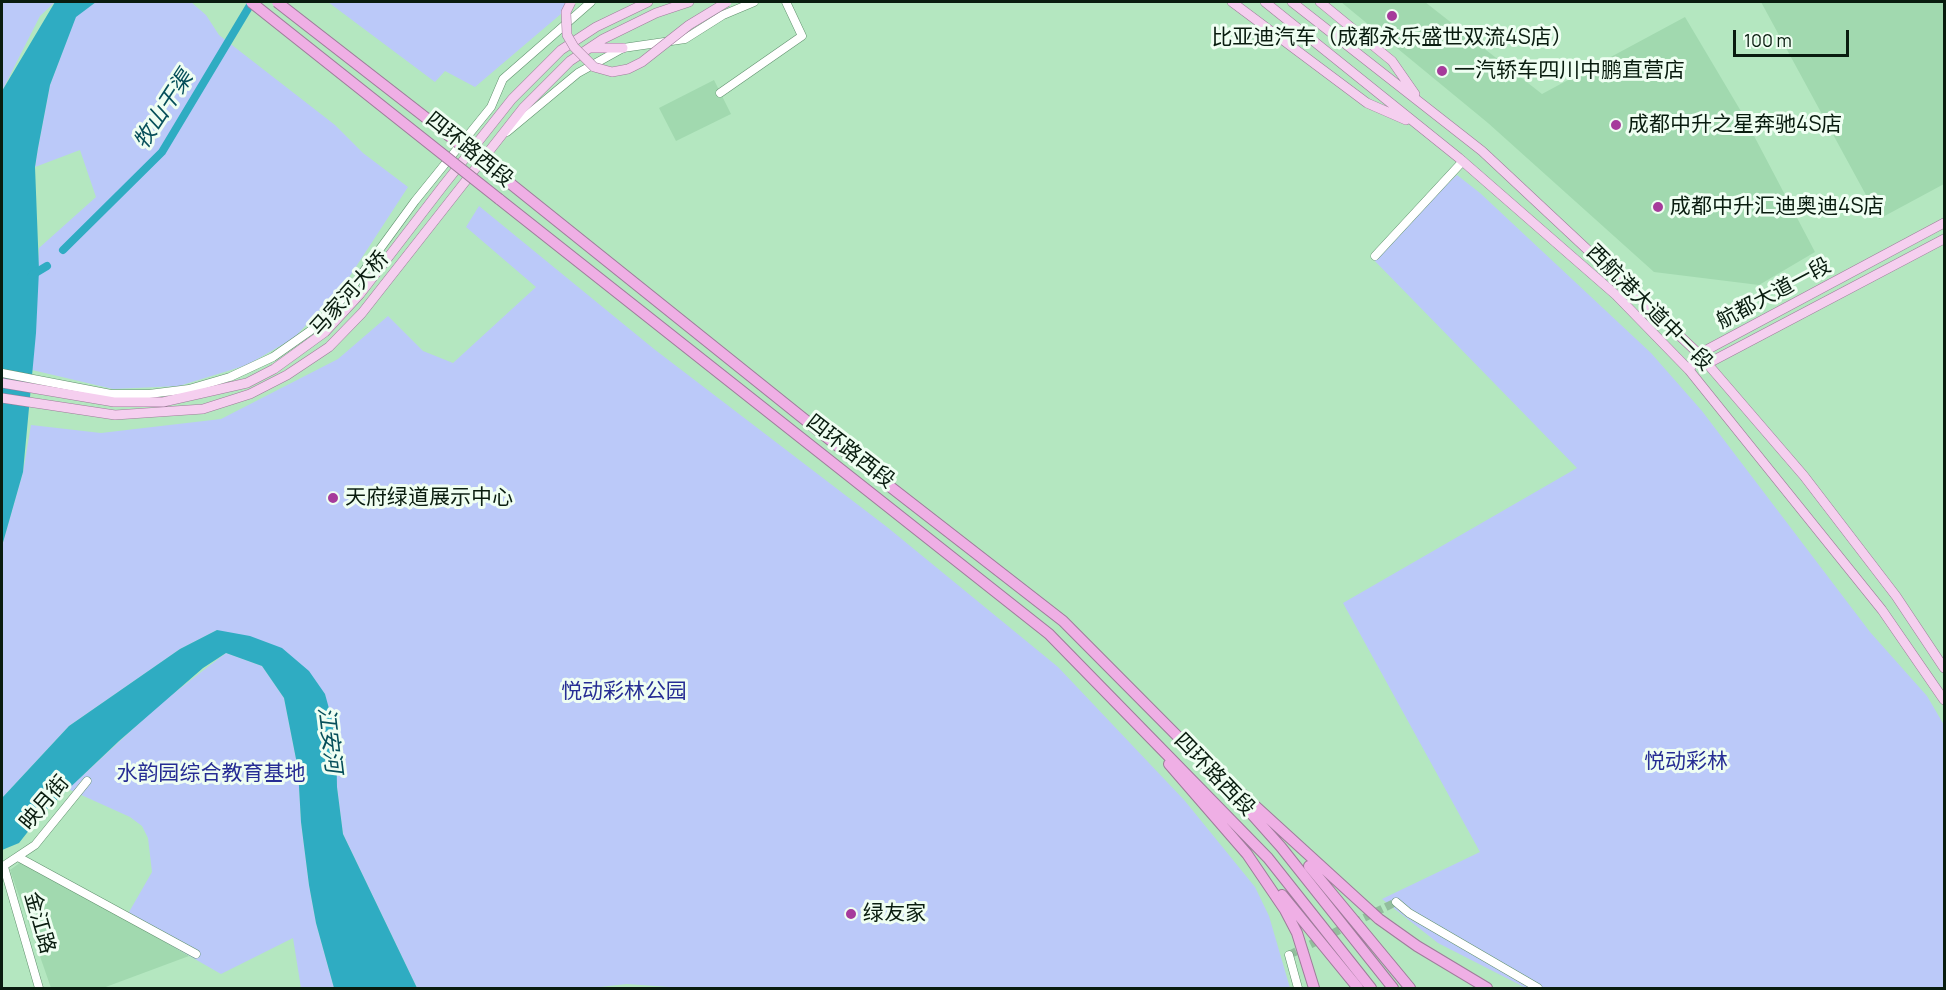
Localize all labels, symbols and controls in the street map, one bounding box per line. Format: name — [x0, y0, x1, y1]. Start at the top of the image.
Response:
marker: 比亚迪汽车（成都永乐盛世双流4S店） — [1385, 9, 1399, 23]
scale bar — [1736, 18, 1852, 56]
place label: 比亚迪汽车（成都永乐盛世双流4S店） — [1211, 25, 1573, 51]
text: 100 m — [1744, 28, 1792, 52]
place label: 一汽轿车四川中鹏直营店 — [1454, 58, 1685, 84]
marker: 一汽轿车四川中鹏直营店 — [1435, 64, 1449, 78]
water label: 牧山干渠 — [129, 66, 199, 154]
street label: 四环路西段 — [420, 107, 518, 193]
place label: 成都中升之星奔驰4S店 — [1628, 112, 1842, 138]
marker: 成都中升之星奔驰4S店 — [1609, 118, 1623, 132]
place label: 成都中升汇迪奥迪4S店 — [1670, 194, 1884, 220]
marker: 成都中升汇迪奥迪4S店 — [1651, 200, 1665, 214]
street label: 西航港大道中一段 — [1581, 240, 1717, 376]
street label: 马家河大桥 — [306, 247, 394, 341]
street label: 航都大道一段 — [1712, 253, 1836, 335]
street label: 四环路西段 — [801, 410, 899, 494]
place label: 天府绿道展示中心 — [345, 485, 513, 511]
marker: 天府绿道展示中心 — [326, 491, 340, 505]
park label: 悦动彩林公园 — [561, 679, 687, 705]
water label: 江安河 — [312, 706, 346, 774]
street label: 四环路西段 — [1168, 728, 1260, 822]
park label: 悦动彩林 — [1644, 749, 1728, 775]
park label: 水韵园综合教育基地 — [117, 761, 305, 787]
street label: 映月街 — [15, 771, 75, 835]
street label: 金江路 — [18, 889, 60, 957]
place label: 绿友家 — [863, 901, 926, 927]
marker: 绿友家 — [844, 907, 858, 921]

